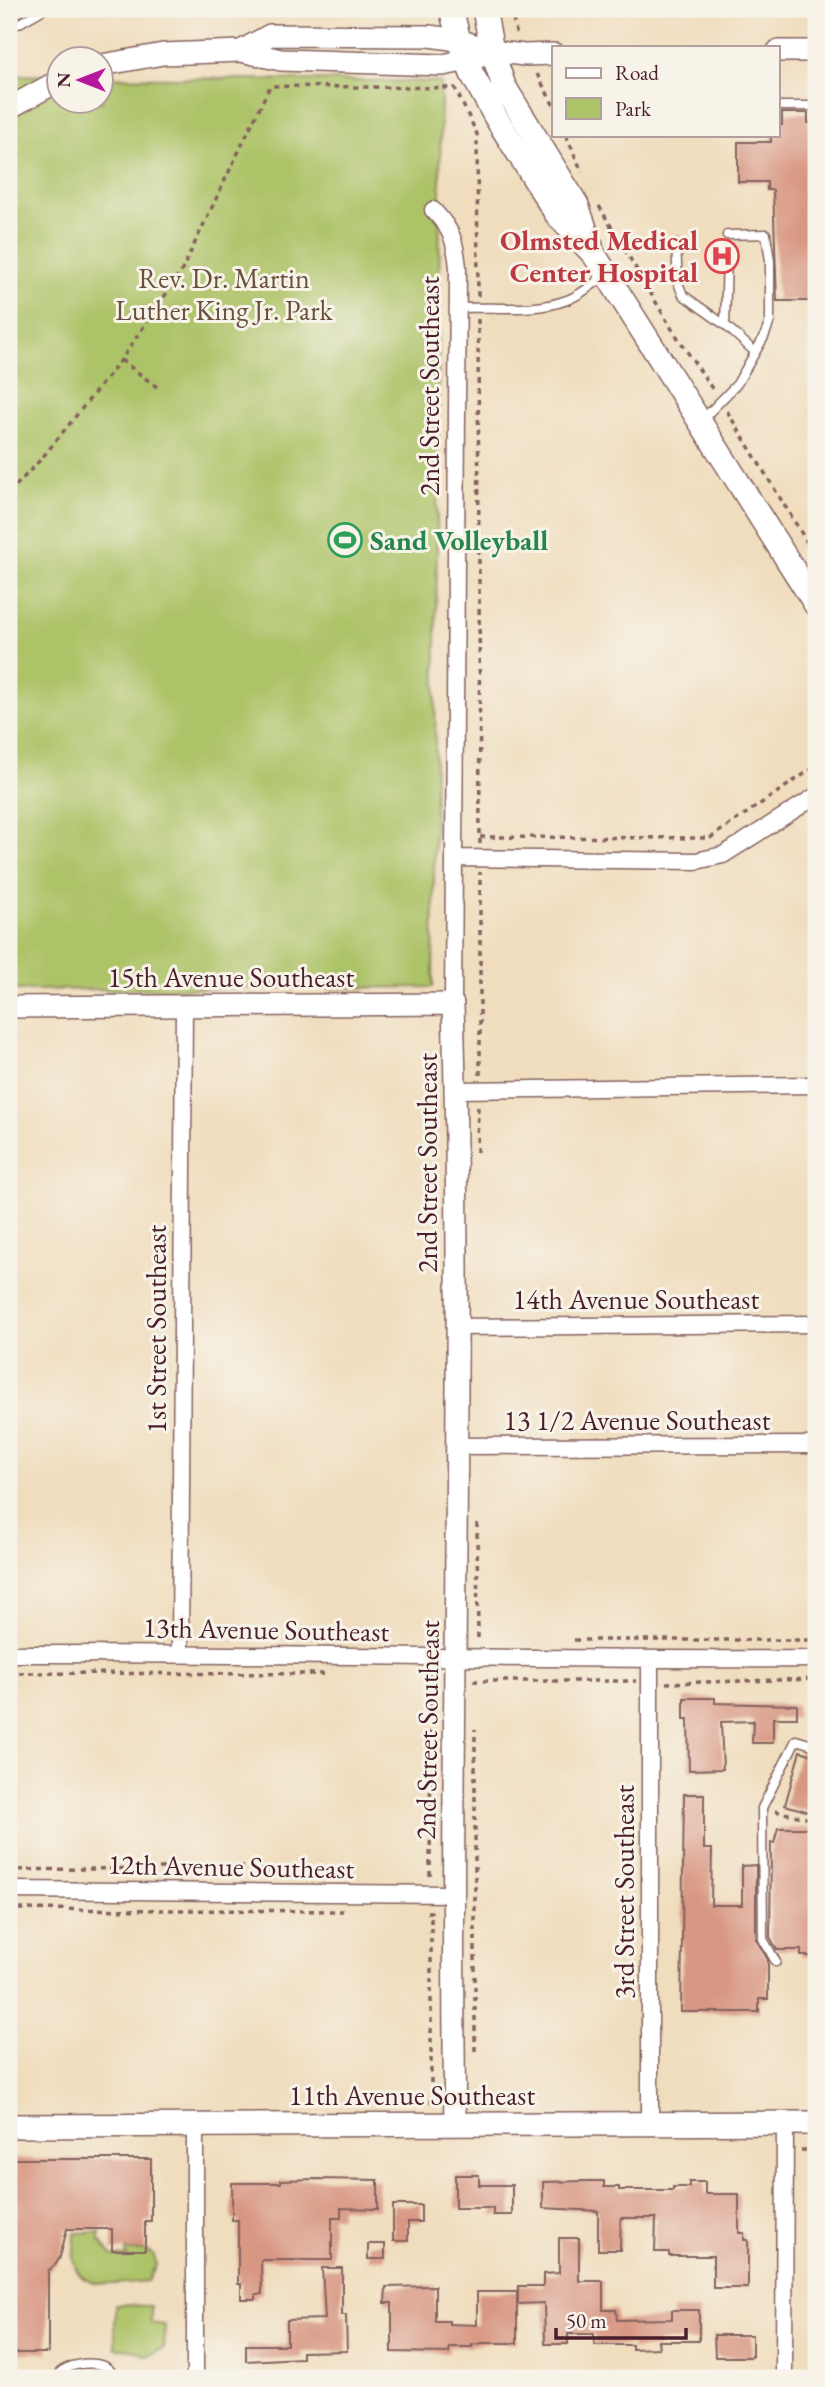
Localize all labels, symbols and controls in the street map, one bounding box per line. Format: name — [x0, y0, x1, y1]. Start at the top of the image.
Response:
north arrow — [46, 46, 116, 116]
legend — [552, 46, 780, 136]
text: Road — [615, 59, 659, 86]
text: N — [51, 72, 76, 88]
text: Park — [615, 95, 652, 122]
place label: Olmsted Medical Center Hospital — [500, 222, 698, 290]
hospital icon: Olmsted Medical Center Hospital — [703, 237, 741, 275]
park label: Rev. Dr. Martin Luther King Jr. Park — [115, 260, 334, 328]
street label: 2nd Street Southeast — [411, 276, 447, 496]
sports icon: Sand Volleyball — [326, 521, 364, 559]
place label: Sand Volleyball — [370, 522, 548, 558]
street label: 15th Avenue Southeast — [108, 959, 354, 995]
street label: 2nd Street Southeast — [409, 1053, 445, 1273]
street label: 1st Street Southeast — [138, 1224, 174, 1433]
street label: 14th Avenue Southeast — [513, 1281, 759, 1317]
street label: 13 1/2 Avenue Southeast — [504, 1402, 771, 1438]
street label: 13th Avenue Southeast — [142, 1609, 390, 1649]
street label: 2nd Street Southeast — [407, 1620, 447, 1840]
street label: 3rd Street Southeast — [606, 1785, 642, 1999]
street label: 12th Avenue Southeast — [107, 1846, 355, 1886]
street label: 11th Avenue Southeast — [289, 2077, 535, 2113]
scale bar — [556, 2296, 685, 2340]
text: 50 m — [566, 2307, 607, 2334]

